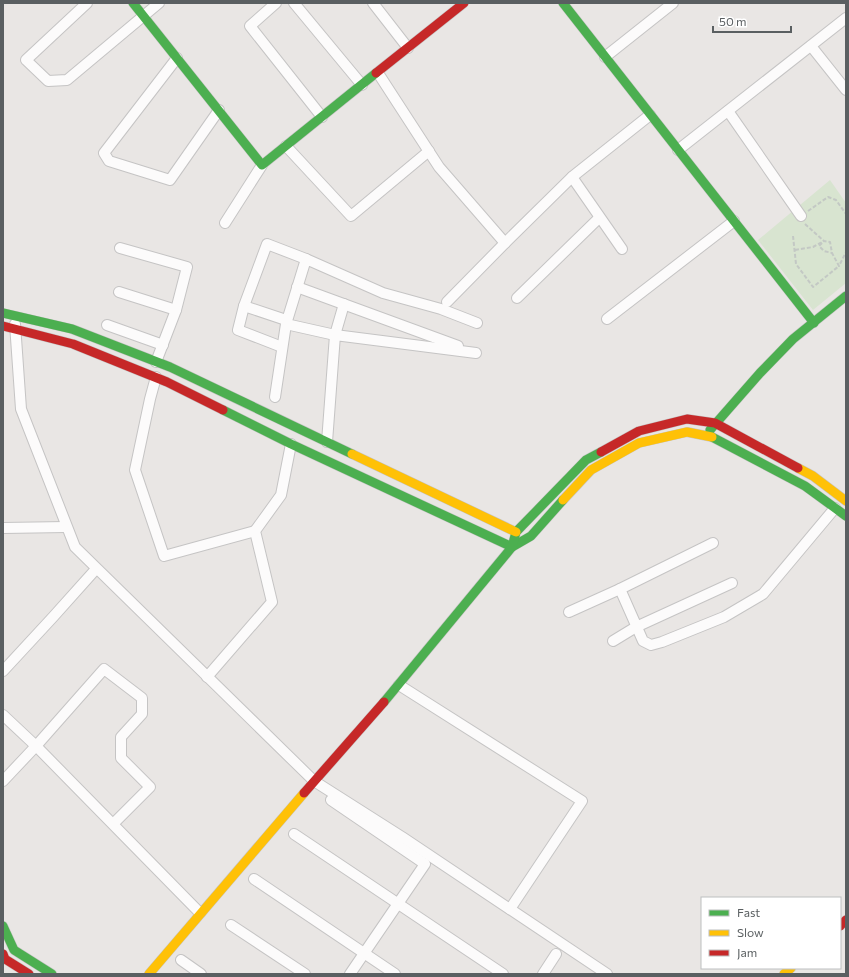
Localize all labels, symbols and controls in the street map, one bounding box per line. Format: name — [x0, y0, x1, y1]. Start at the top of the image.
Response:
scale bar — [713, 8, 791, 34]
text: 50 m — [719, 14, 747, 28]
legend — [701, 897, 841, 969]
text: Fast — [737, 905, 760, 919]
text: Slow — [737, 925, 764, 939]
text: Jam — [737, 945, 757, 960]

